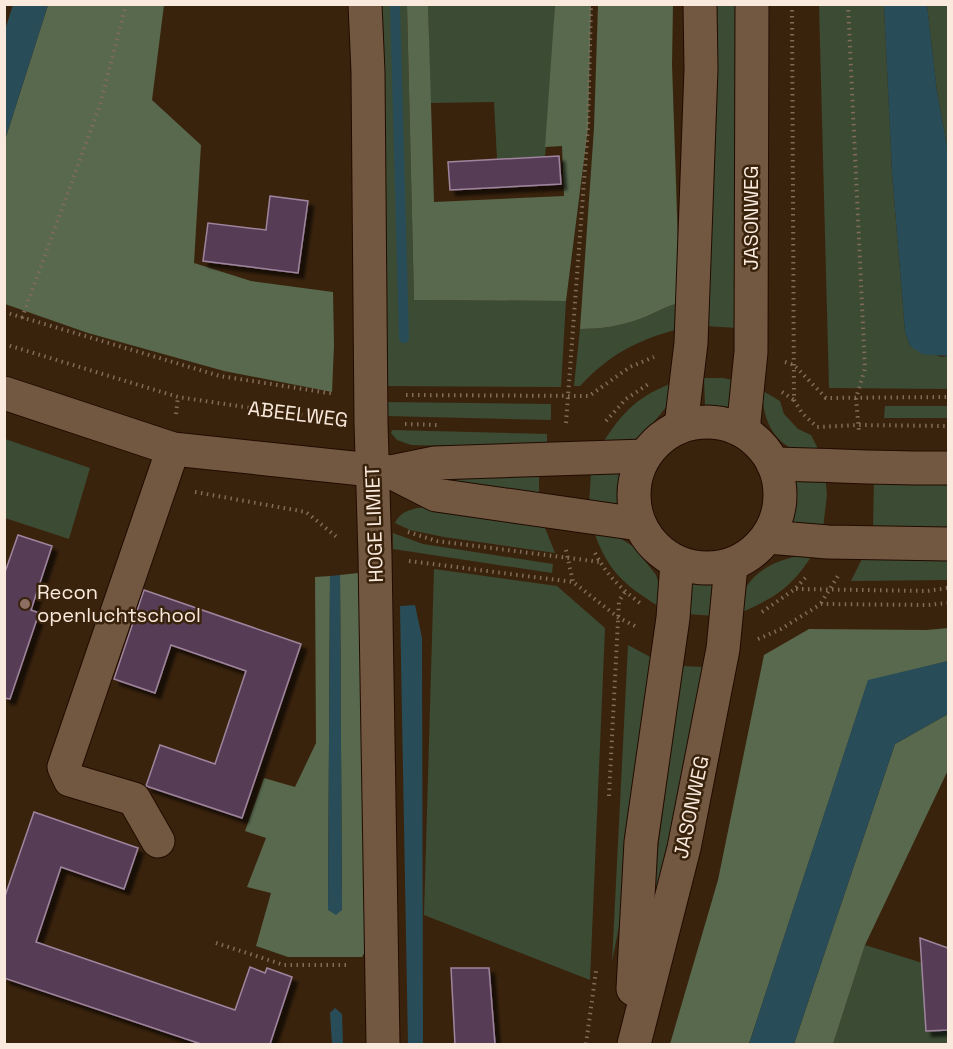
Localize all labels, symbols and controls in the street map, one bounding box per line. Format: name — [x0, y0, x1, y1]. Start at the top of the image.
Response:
street label: JASONWEG — [738, 166, 764, 270]
street label: ABEELWEG — [247, 395, 349, 433]
street label: HOGE LIMIET — [359, 465, 389, 583]
place label: Recon openluchtschool — [37, 579, 201, 628]
marker: Recon openluchtschool — [18, 597, 32, 611]
street label: JASONWEG — [667, 753, 715, 861]

